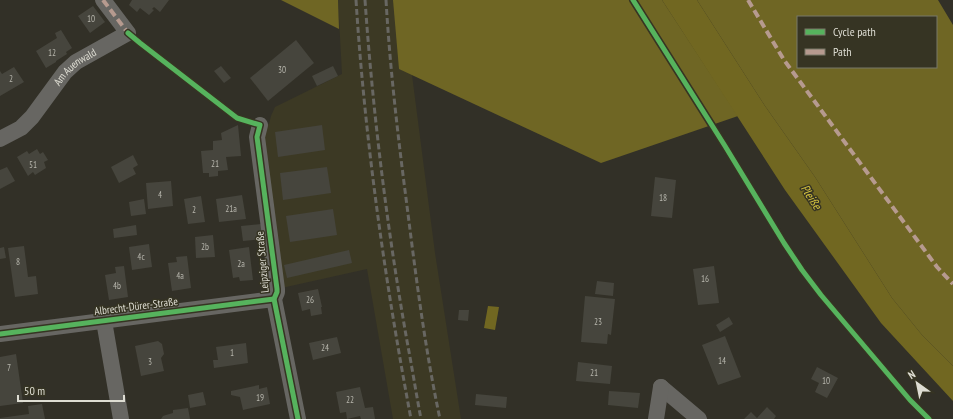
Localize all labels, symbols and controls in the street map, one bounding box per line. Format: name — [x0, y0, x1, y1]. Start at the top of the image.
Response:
house number: 10 — [87, 13, 95, 24]
legend — [797, 16, 937, 68]
text: Cycle path — [833, 24, 876, 39]
text: Path — [833, 44, 851, 59]
street label: Am Auenwald — [50, 45, 99, 88]
house number: 12 — [48, 47, 56, 58]
house number: 30 — [278, 64, 286, 75]
house number: 2 — [9, 73, 13, 84]
house number: 21 — [211, 158, 219, 169]
house number: 51 — [29, 159, 37, 170]
water label: Pleiße — [798, 181, 826, 213]
house number: 4 — [158, 189, 162, 200]
house number: 18 — [659, 192, 667, 203]
house number: 21a — [225, 203, 237, 214]
house number: 2 — [192, 204, 196, 215]
street label: Leipziger Straße — [252, 230, 272, 293]
house number: 2b — [201, 241, 209, 252]
house number: 4c — [137, 251, 145, 262]
house number: 8 — [16, 256, 20, 267]
house number: 2a — [237, 258, 245, 269]
house number: 4a — [176, 270, 184, 281]
house number: 16 — [701, 273, 709, 284]
house number: 4b — [113, 280, 121, 291]
street label: Albrecht-Dürer-Straße — [93, 294, 179, 318]
house number: 26 — [306, 294, 314, 305]
house number: 23 — [594, 316, 602, 327]
house number: 24 — [321, 342, 329, 353]
house number: 1 — [230, 347, 234, 358]
house number: 14 — [718, 355, 726, 366]
house number: 3 — [148, 356, 152, 367]
house number: 7 — [7, 362, 11, 373]
north arrow — [897, 363, 937, 403]
house number: 21 — [590, 367, 598, 378]
text: N — [905, 367, 918, 382]
house number: 10 — [822, 375, 830, 386]
scale bar — [18, 377, 124, 403]
text: 50 m — [24, 383, 45, 398]
house number: 19 — [256, 392, 264, 403]
house number: 22 — [346, 394, 354, 405]

